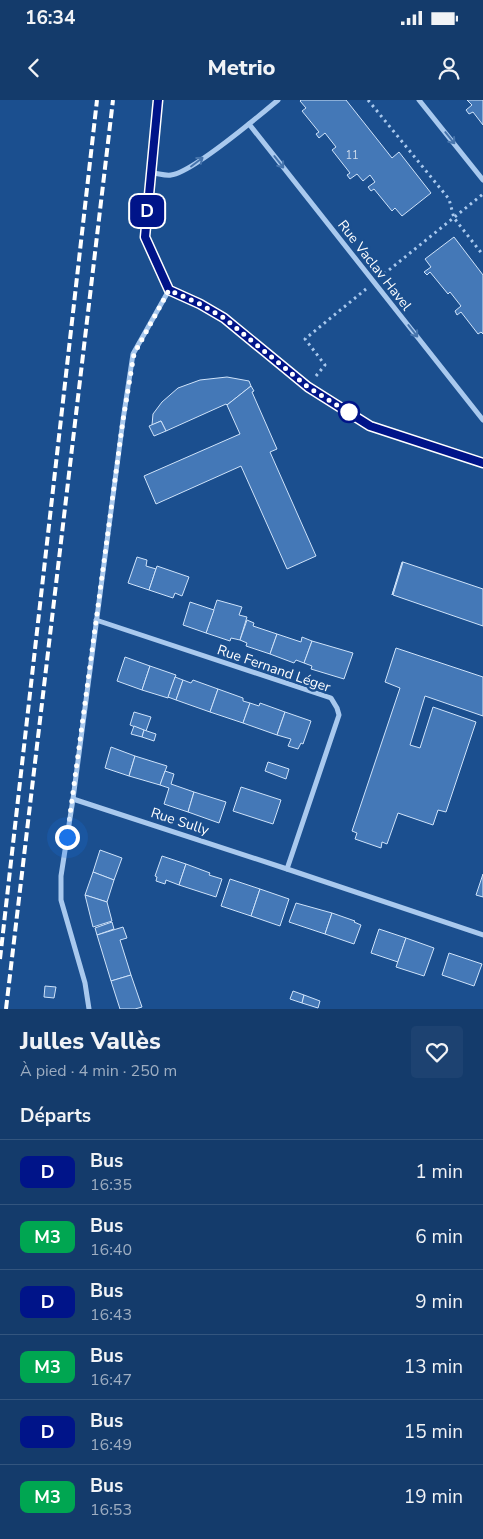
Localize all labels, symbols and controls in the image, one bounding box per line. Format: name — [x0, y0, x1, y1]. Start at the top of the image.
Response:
text: 16:34 — [25, 5, 75, 31]
text: Metrio — [207, 53, 276, 83]
icon: back — [20, 54, 48, 82]
icon: person — [435, 54, 463, 82]
one-way arrow — [444, 131, 455, 144]
house number: 11 — [345, 148, 359, 163]
one-way arrow — [274, 155, 285, 168]
one-way arrow — [190, 157, 203, 168]
line badge: D — [131, 195, 163, 227]
text: D — [140, 199, 154, 223]
street label: Rue Vaclav Havel — [333, 216, 416, 315]
one-way arrow — [407, 324, 418, 337]
unlabelled marker — [338, 401, 360, 423]
street label: Rue Fernand Léger — [215, 640, 333, 697]
street label: Rue Sully — [148, 803, 212, 840]
your location — [55, 825, 80, 850]
text: Julles Vallès — [20, 1025, 161, 1057]
button: heart — [411, 1026, 463, 1078]
text: À pied · 4 min · 250 m — [20, 1060, 177, 1082]
text: Départs — [20, 1103, 91, 1129]
text: Bus — [90, 1148, 123, 1174]
text: 1 min — [415, 1159, 463, 1185]
text: D — [41, 1160, 54, 1184]
text: 16:35 — [90, 1174, 132, 1196]
text: Bus — [90, 1213, 123, 1239]
text: 6 min — [415, 1224, 463, 1250]
text: M3 — [34, 1225, 61, 1249]
text: 16:40 — [90, 1239, 132, 1261]
text: Bus — [90, 1278, 123, 1304]
text: 9 min — [415, 1289, 463, 1315]
text: D — [41, 1290, 54, 1314]
text: 16:43 — [90, 1304, 132, 1326]
text: Bus — [90, 1343, 123, 1369]
text: 13 min — [404, 1354, 463, 1380]
text: M3 — [34, 1355, 61, 1379]
text: 16:47 — [90, 1369, 132, 1391]
text: Bus — [90, 1408, 123, 1434]
text: 15 min — [404, 1419, 463, 1445]
text: D — [41, 1420, 54, 1444]
text: 16:49 — [90, 1434, 132, 1456]
text: Bus — [90, 1473, 123, 1499]
text: 19 min — [404, 1484, 463, 1510]
text: M3 — [34, 1485, 61, 1509]
text: 16:53 — [90, 1499, 132, 1521]

